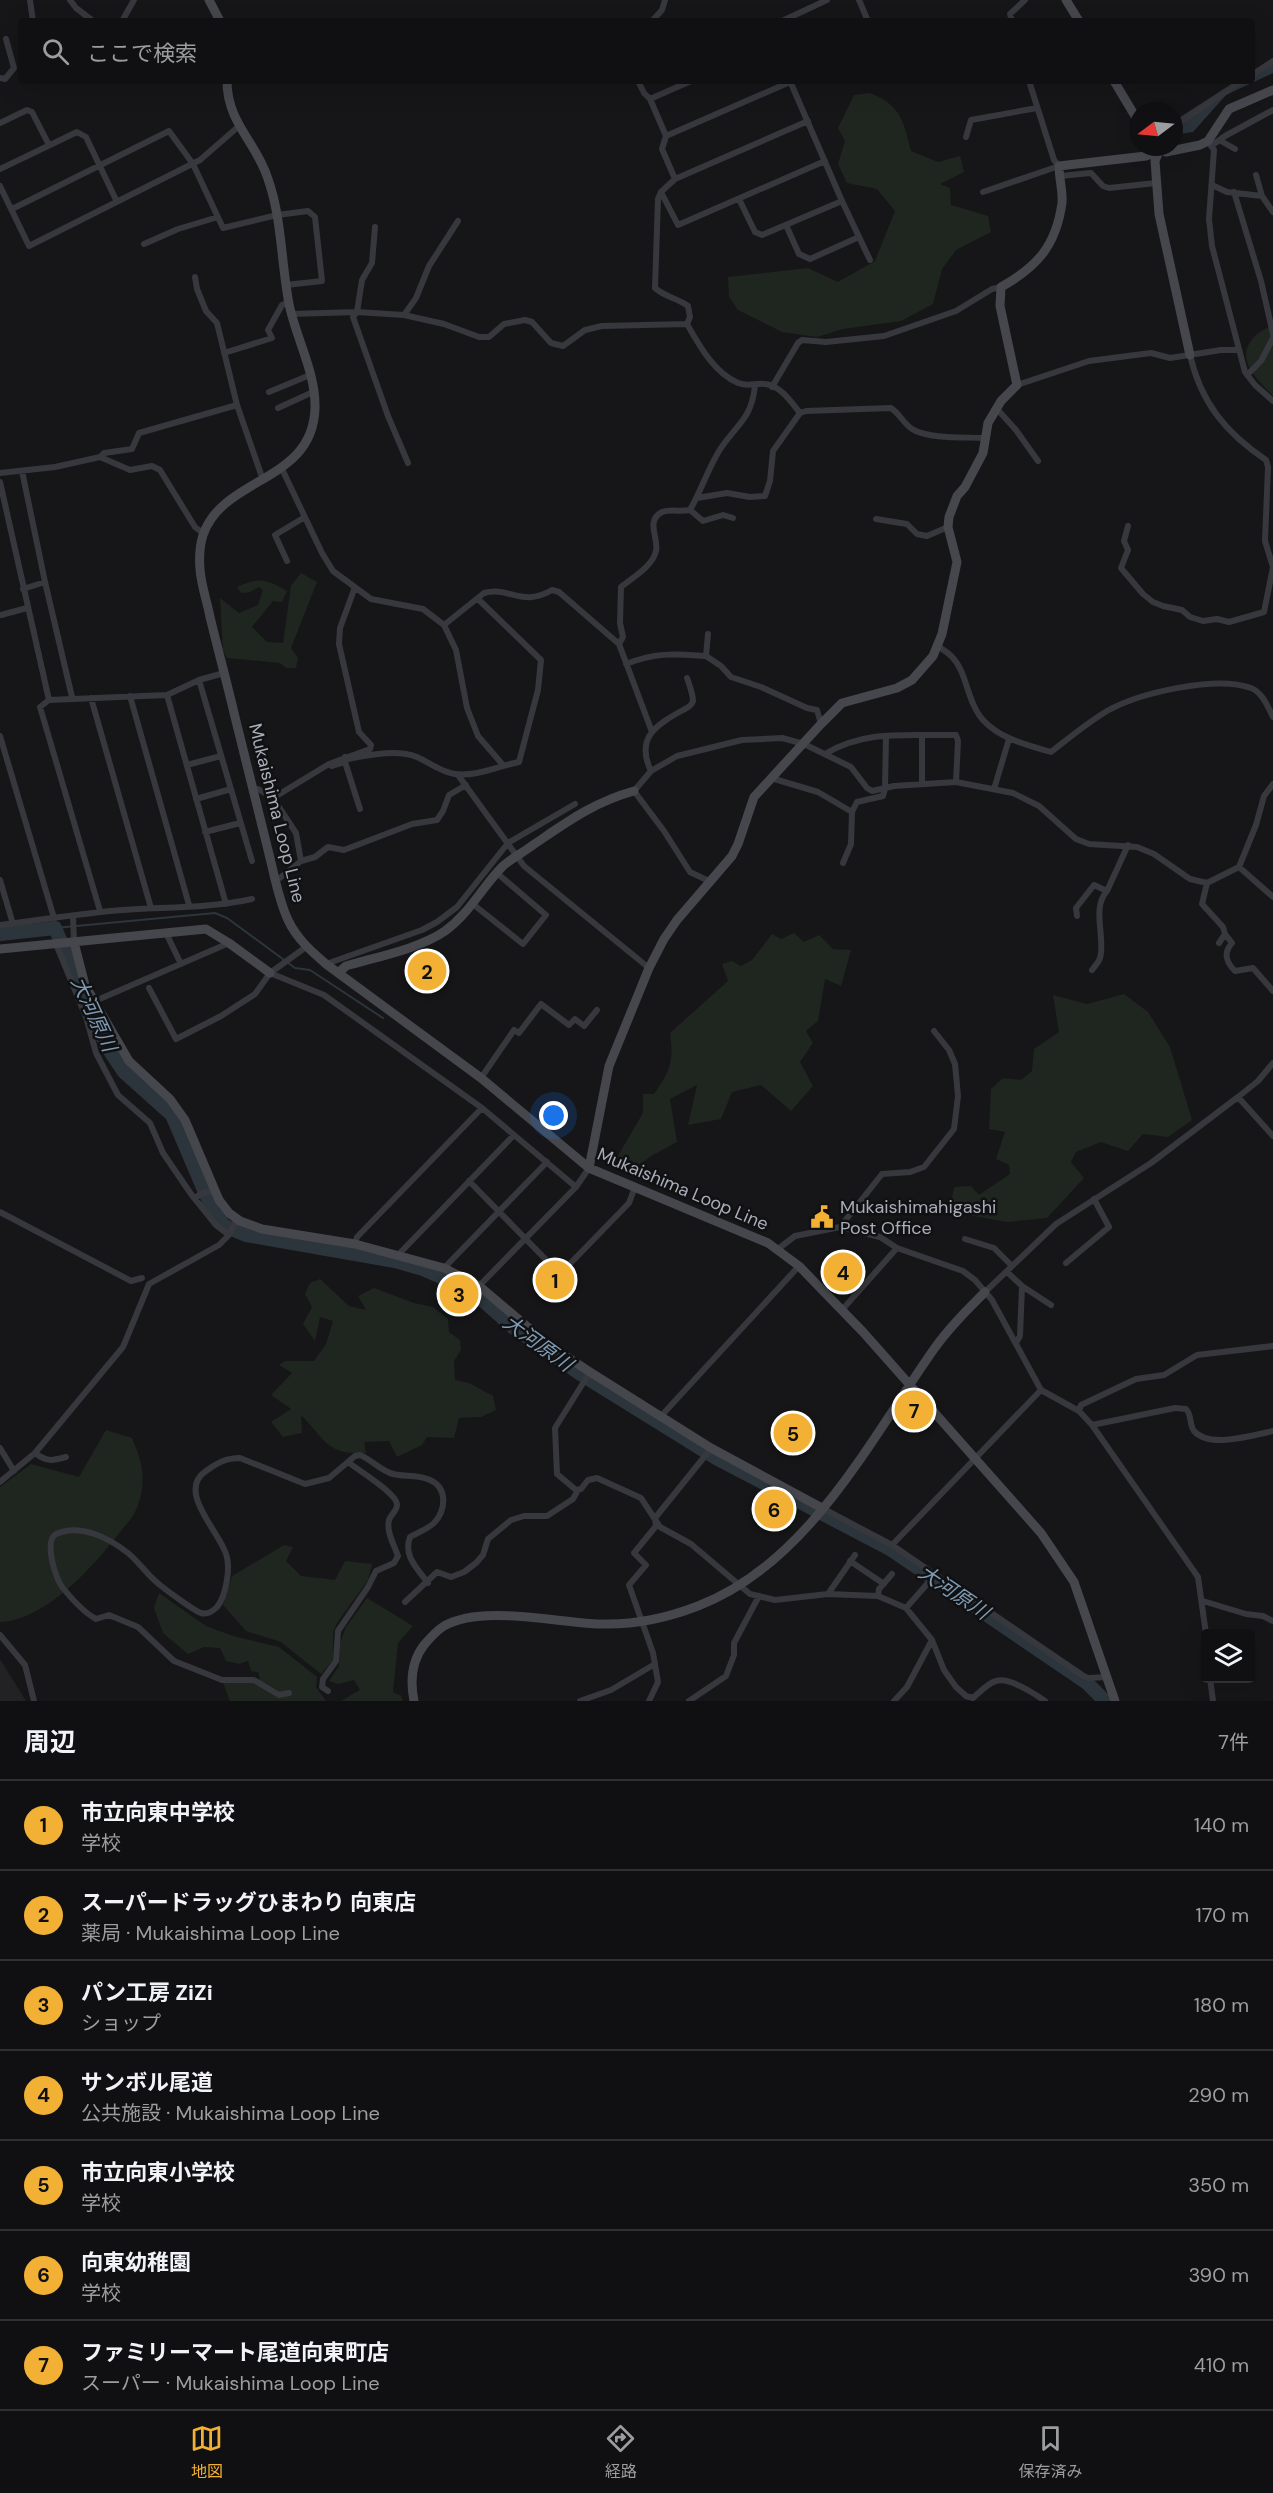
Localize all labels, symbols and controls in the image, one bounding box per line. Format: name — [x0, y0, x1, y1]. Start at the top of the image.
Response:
search box — [18, 18, 1255, 84]
icon: search — [39, 35, 72, 68]
text: ここで検索 — [87, 39, 197, 68]
north arrow — [1129, 102, 1183, 156]
street label: Mukaishima Loop Line — [243, 721, 311, 905]
pin: 2 — [408, 948, 446, 994]
water label: 大河原川 — [65, 972, 124, 1058]
your location — [539, 1101, 568, 1130]
street label: Mukaishima Loop Line — [594, 1142, 772, 1236]
place label: Mukaishimahigashi Post Office — [840, 1195, 996, 1240]
public building icon: Mukaishimahigashi Post Office — [809, 1204, 835, 1230]
pin: 4 — [824, 1250, 862, 1294]
pin: 1 — [536, 1258, 574, 1302]
pin: 3 — [440, 1272, 478, 1316]
water label: 大河原川 — [498, 1309, 580, 1378]
pin: 7 — [894, 1388, 934, 1432]
pin: 5 — [774, 1410, 812, 1456]
pin: 6 — [754, 1486, 794, 1532]
water label: 大河原川 — [914, 1559, 996, 1626]
map controls — [1201, 1629, 1255, 1683]
button: layers — [1201, 1629, 1255, 1683]
text: 周辺 — [24, 1725, 76, 1759]
text: 7件 — [1218, 1729, 1249, 1755]
text: 市立向東中学校 — [81, 1798, 235, 1827]
text: 1 — [40, 1812, 47, 1838]
text: 140 m — [1194, 1812, 1249, 1838]
text: 学校 — [81, 1830, 121, 1856]
text: スーパードラッグひまわり 向東店 — [81, 1888, 416, 1917]
text: 2 — [38, 1902, 49, 1928]
text: 170 m — [1196, 1902, 1249, 1928]
text: 薬局 · Mukaishima Loop Line — [81, 1920, 340, 1946]
text: パン工房 ZiZi — [81, 1978, 213, 2007]
text: 3 — [37, 1992, 50, 2018]
text: 180 m — [1194, 1992, 1249, 2018]
text: ショップ — [81, 2010, 161, 2036]
text: サンボル尾道 — [81, 2068, 213, 2097]
text: 4 — [37, 2082, 50, 2108]
text: 290 m — [1188, 2082, 1249, 2108]
text: 公共施設 · Mukaishima Loop Line — [81, 2100, 380, 2126]
text: 市立向東小学校 — [81, 2158, 235, 2187]
text: 5 — [37, 2172, 50, 2198]
text: 350 m — [1188, 2172, 1249, 2198]
text: 学校 — [81, 2190, 121, 2216]
text: 向東幼稚園 — [81, 2248, 191, 2277]
text: 6 — [37, 2262, 50, 2288]
text: 390 m — [1188, 2262, 1249, 2288]
text: 学校 — [81, 2280, 121, 2306]
text: ファミリーマート尾道向東町店 — [81, 2338, 389, 2367]
text: 7 — [38, 2352, 49, 2378]
text: 410 m — [1194, 2352, 1249, 2378]
text: スーパー · Mukaishima Loop Line — [81, 2370, 380, 2396]
tab: 地図 — [190, 2422, 223, 2482]
tab: 経路 — [604, 2422, 637, 2482]
tab: 保存済み — [1018, 2422, 1082, 2482]

